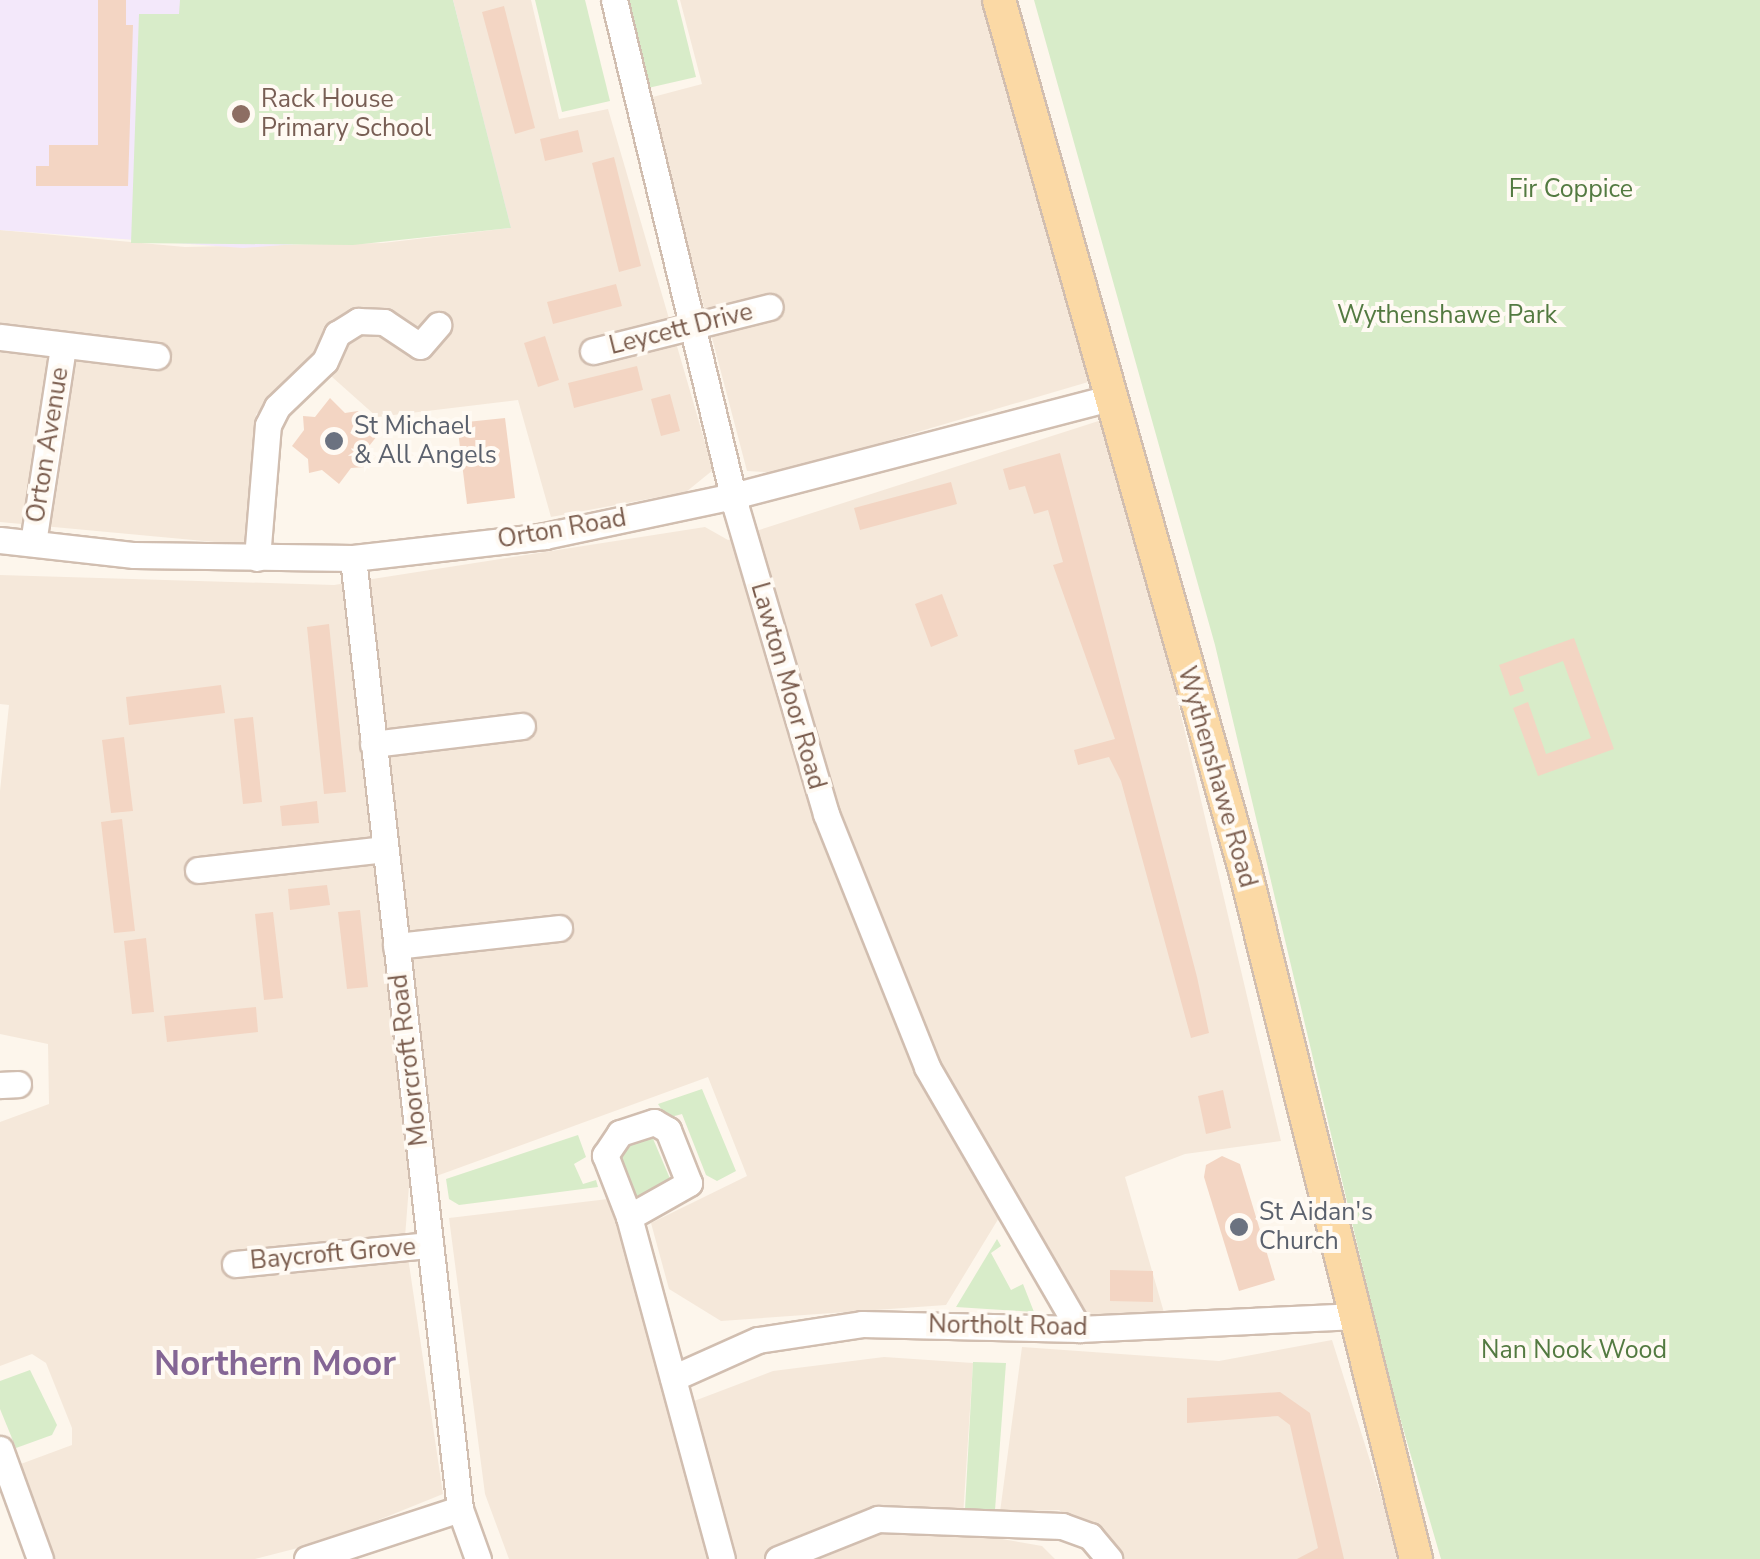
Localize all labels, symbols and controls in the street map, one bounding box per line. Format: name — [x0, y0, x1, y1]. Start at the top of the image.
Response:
place label: Rack House Primary School — [261, 85, 431, 144]
marker: Rack House Primary School — [230, 103, 252, 125]
park label: Fir Coppice — [1509, 174, 1633, 204]
street label: Leycett Drive — [606, 297, 756, 361]
park label: Wythenshawe Park — [1337, 300, 1557, 330]
street label: Orton Avenue — [21, 365, 75, 525]
place label: St Michael & All Angels — [354, 412, 497, 471]
marker: St Michael & All Angels — [323, 430, 345, 452]
street label: Orton Road — [495, 503, 629, 555]
street label: Lawton Moor Road — [744, 579, 832, 793]
street label: Wythenshawe Road — [1171, 663, 1263, 891]
street label: Moorcroft Road — [384, 972, 434, 1148]
place label: St Aidan's Church — [1259, 1198, 1373, 1257]
marker: St Aidan's Church — [1228, 1216, 1250, 1238]
street label: Baycroft Grove — [249, 1232, 417, 1276]
street label: Northolt Road — [928, 1310, 1088, 1342]
park label: Nan Nook Wood — [1481, 1335, 1667, 1365]
district label: Northern Moor — [154, 1343, 396, 1385]

